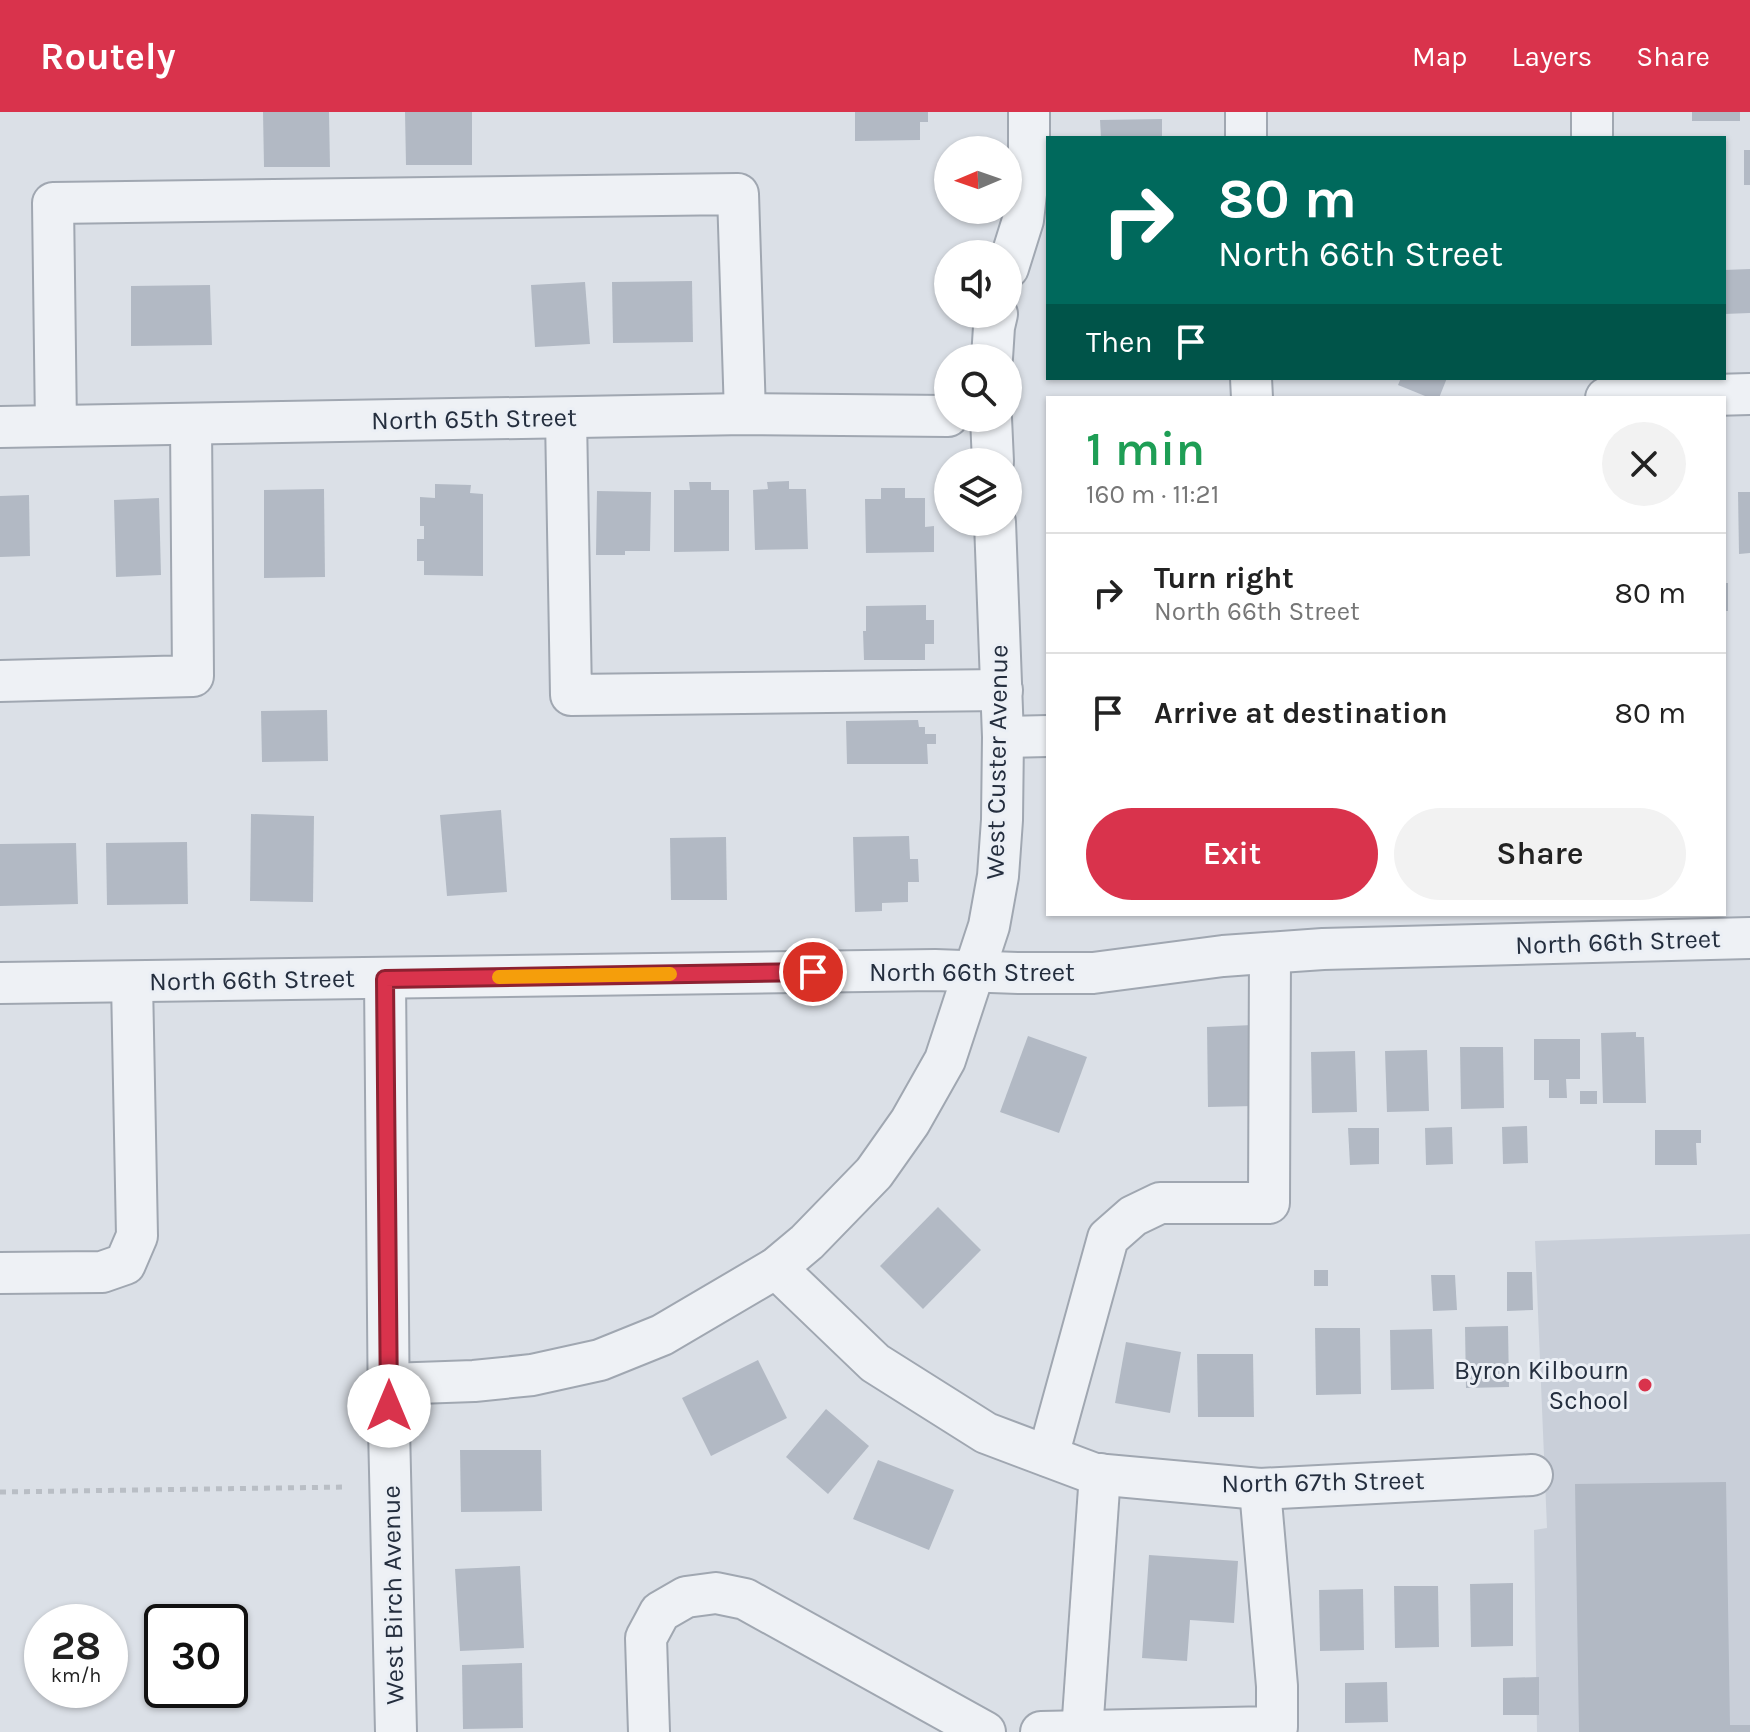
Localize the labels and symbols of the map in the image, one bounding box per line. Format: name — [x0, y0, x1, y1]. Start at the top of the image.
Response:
north arrow — [934, 136, 1022, 224]
street label: North 65th Street — [371, 402, 577, 436]
street label: West Custer Avenue — [979, 644, 1015, 880]
street label: North 66th Street — [1515, 923, 1722, 961]
pin — [779, 938, 847, 1006]
street label: North 66th Street — [869, 957, 1075, 988]
street label: North 66th Street — [149, 963, 355, 997]
place label: Byron Kilbourn School — [1454, 1355, 1629, 1416]
position arrow — [347, 1364, 431, 1448]
marker: Byron Kilbourn School — [1636, 1376, 1654, 1394]
street label: North 67th Street — [1221, 1465, 1425, 1499]
street label: West Birch Avenue — [376, 1485, 410, 1705]
speed limit sign: 30 — [144, 1604, 248, 1708]

